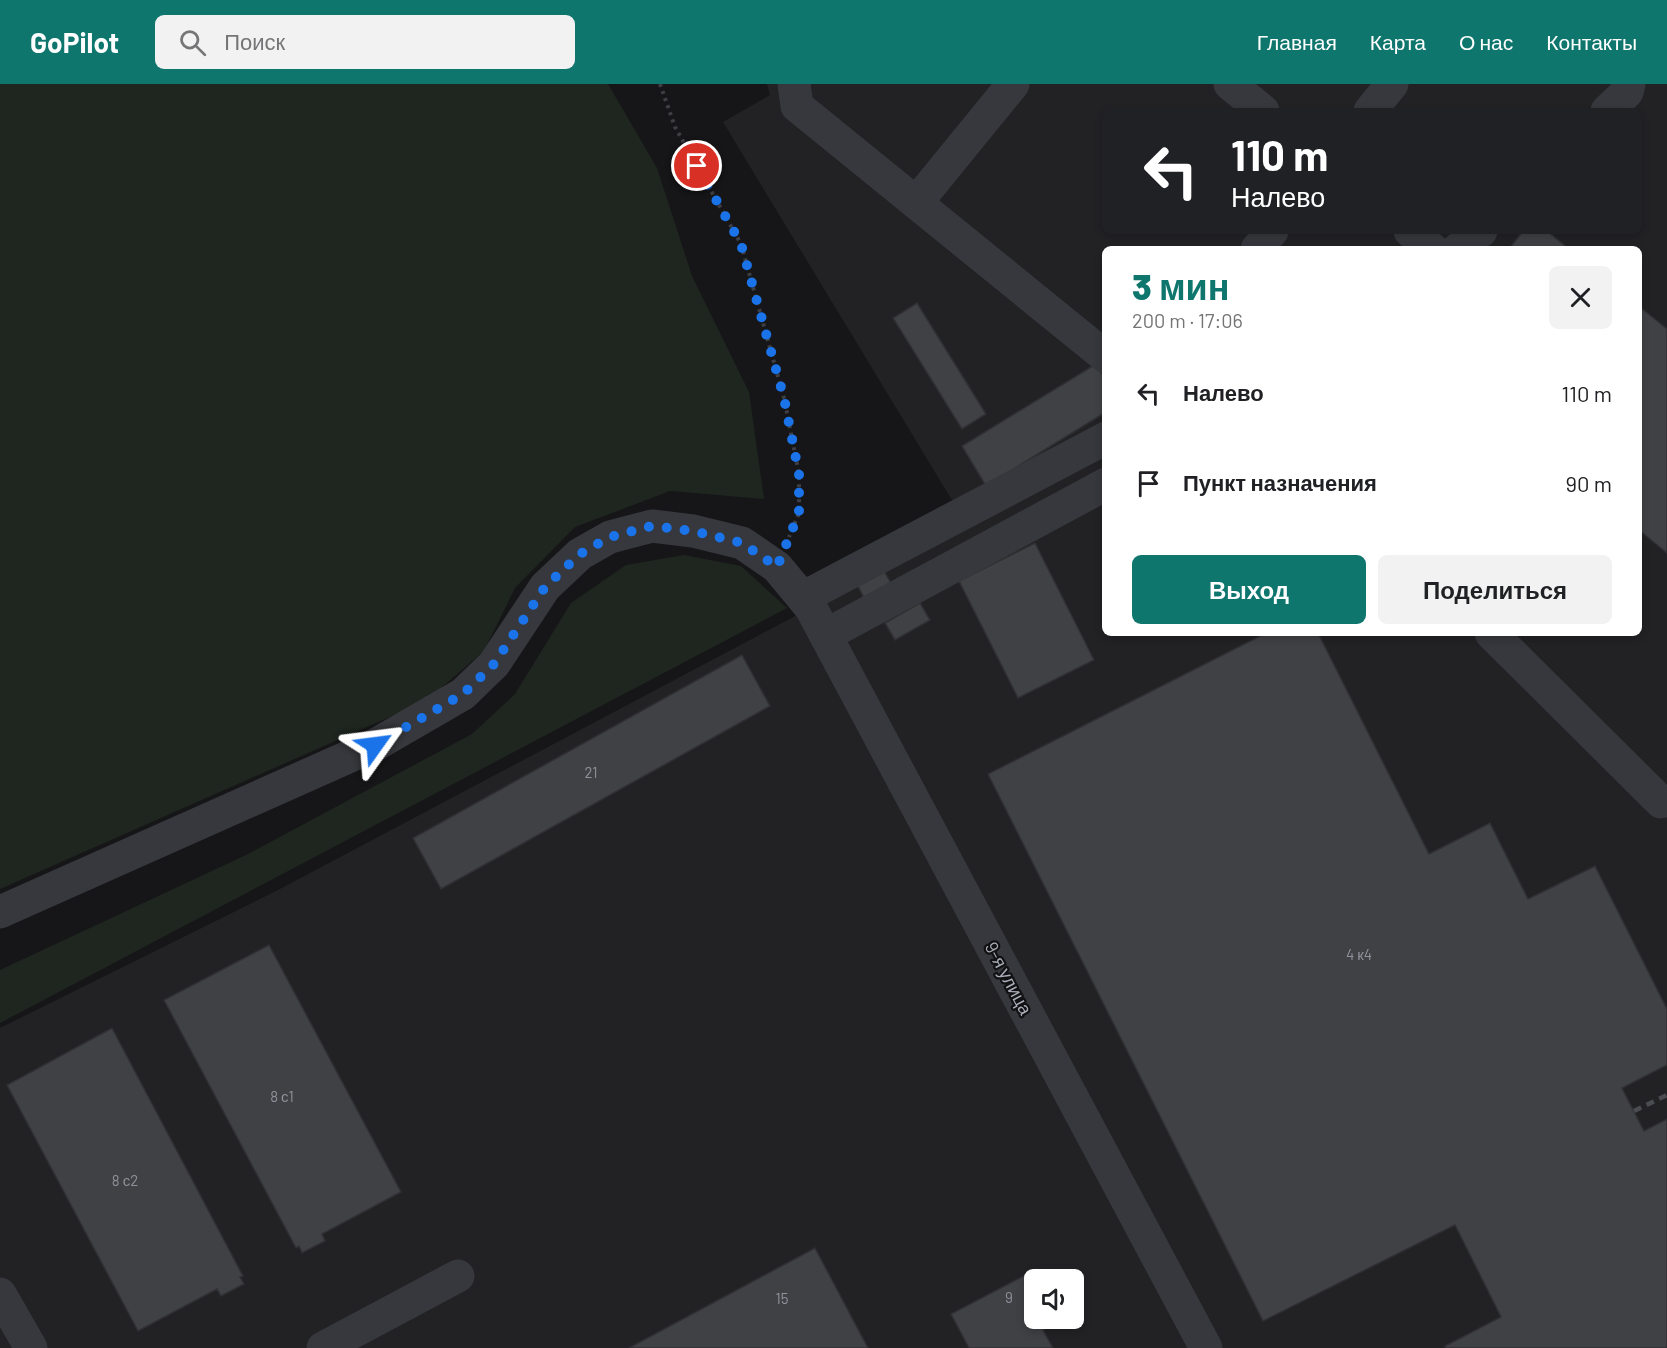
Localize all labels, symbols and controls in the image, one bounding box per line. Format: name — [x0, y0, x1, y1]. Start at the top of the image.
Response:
search box — [155, 15, 575, 69]
text: GoPilot — [30, 25, 119, 59]
icon: search — [176, 26, 209, 59]
text: Поиск — [224, 28, 285, 54]
text: Главная — [1257, 29, 1337, 54]
text: Карта — [1370, 29, 1426, 54]
text: О нас — [1459, 29, 1513, 54]
text: Контакты — [1546, 29, 1637, 54]
text: 110 m — [1231, 129, 1328, 179]
icon: left — [1132, 132, 1210, 210]
pin — [671, 140, 722, 191]
icon: arrive — [680, 149, 713, 182]
text: Налево — [1231, 180, 1325, 212]
text: 3 мин — [1132, 264, 1229, 307]
button: close — [1549, 266, 1612, 329]
text: 200 m · 17:06 — [1132, 308, 1243, 332]
icon: left — [1132, 377, 1165, 410]
text: Налево — [1183, 379, 1264, 405]
text: 110 m — [1562, 380, 1612, 406]
icon: arrive — [1132, 467, 1165, 500]
text: Пункт назначения — [1183, 469, 1377, 495]
text: 90 m — [1566, 470, 1612, 496]
button: Выход — [1132, 555, 1366, 624]
button: Поделиться — [1378, 555, 1612, 624]
position arrow — [343, 713, 407, 777]
house number: 21 — [584, 763, 598, 781]
street label: 9-я улица — [981, 938, 1038, 1019]
house number: 4 к4 — [1346, 945, 1372, 963]
house number: 8 с1 — [270, 1087, 294, 1105]
house number: 8 с2 — [112, 1171, 138, 1189]
map controls — [1024, 1269, 1084, 1329]
button: sound — [1024, 1269, 1084, 1329]
house number: 9 — [1005, 1288, 1013, 1306]
house number: 15 — [776, 1289, 788, 1307]

